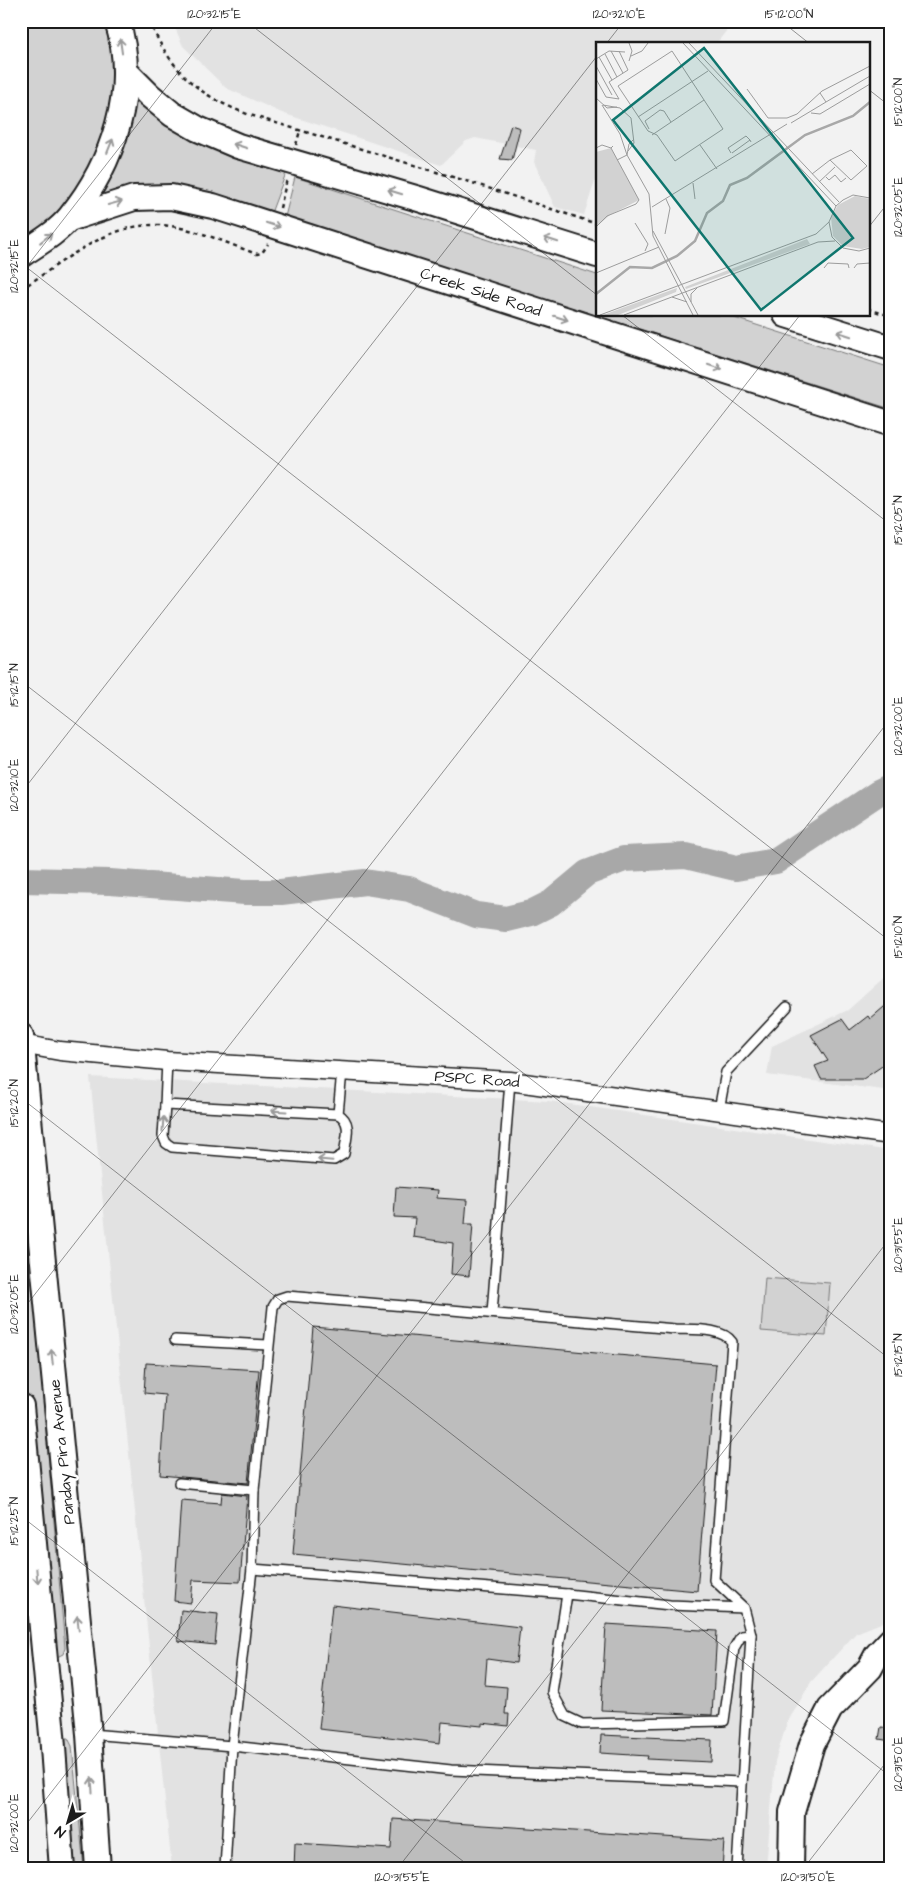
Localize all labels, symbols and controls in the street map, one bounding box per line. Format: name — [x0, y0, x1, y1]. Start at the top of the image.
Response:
text: 120°32'15"E — [187, 6, 241, 23]
text: 120°32'10"E — [593, 6, 645, 23]
text: 15°12'00"N — [765, 6, 814, 23]
one-way arrow — [116, 38, 126, 54]
inset map — [596, 42, 870, 316]
text: 15°12'00"N — [890, 77, 907, 126]
one-way arrow — [106, 139, 116, 154]
one-way arrow — [232, 141, 248, 150]
text: 120°32'05"E — [890, 177, 907, 237]
one-way arrow — [388, 186, 404, 196]
one-way arrow — [106, 198, 122, 208]
one-way arrow — [264, 221, 280, 231]
one-way arrow — [39, 232, 52, 243]
one-way arrow — [543, 235, 559, 245]
text: 120°32'15"E — [6, 239, 23, 293]
street label: Creek Side Road — [417, 262, 545, 322]
one-way arrow — [552, 313, 568, 323]
one-way arrow — [837, 328, 853, 338]
one-way arrow — [707, 363, 723, 373]
text: 15°12'05"N — [890, 495, 907, 545]
text: 15°12'15"N — [6, 663, 23, 707]
text: 120°32'00"E — [890, 697, 907, 755]
text: 120°32'10"E — [6, 759, 23, 811]
text: 15°12'10"N — [890, 915, 907, 958]
street label: PSPC Road — [434, 1065, 520, 1093]
text: 15°12'20"N — [6, 1079, 23, 1127]
one-way arrow — [272, 1106, 288, 1115]
one-way arrow — [159, 1117, 168, 1133]
one-way arrow — [317, 1155, 333, 1164]
text: 120°31'55"E — [890, 1217, 907, 1273]
text: 120°32'05"E — [6, 1274, 23, 1334]
text: 15°12'15"N — [890, 1333, 907, 1377]
one-way arrow — [48, 1349, 57, 1365]
street label: Panday Pira Avenue — [43, 1378, 82, 1526]
text: 15°12'25"N — [6, 1496, 23, 1545]
one-way arrow — [33, 1568, 42, 1584]
one-way arrow — [73, 1616, 83, 1632]
text: 120°31'50"E — [890, 1737, 907, 1791]
one-way arrow — [88, 1777, 97, 1793]
text: 120°32'00"E — [6, 1794, 23, 1852]
north arrow — [42, 1798, 92, 1848]
text: N — [51, 1821, 70, 1842]
text: 120°31'55"E — [374, 1869, 430, 1886]
text: 120°31'50"E — [781, 1869, 835, 1886]

